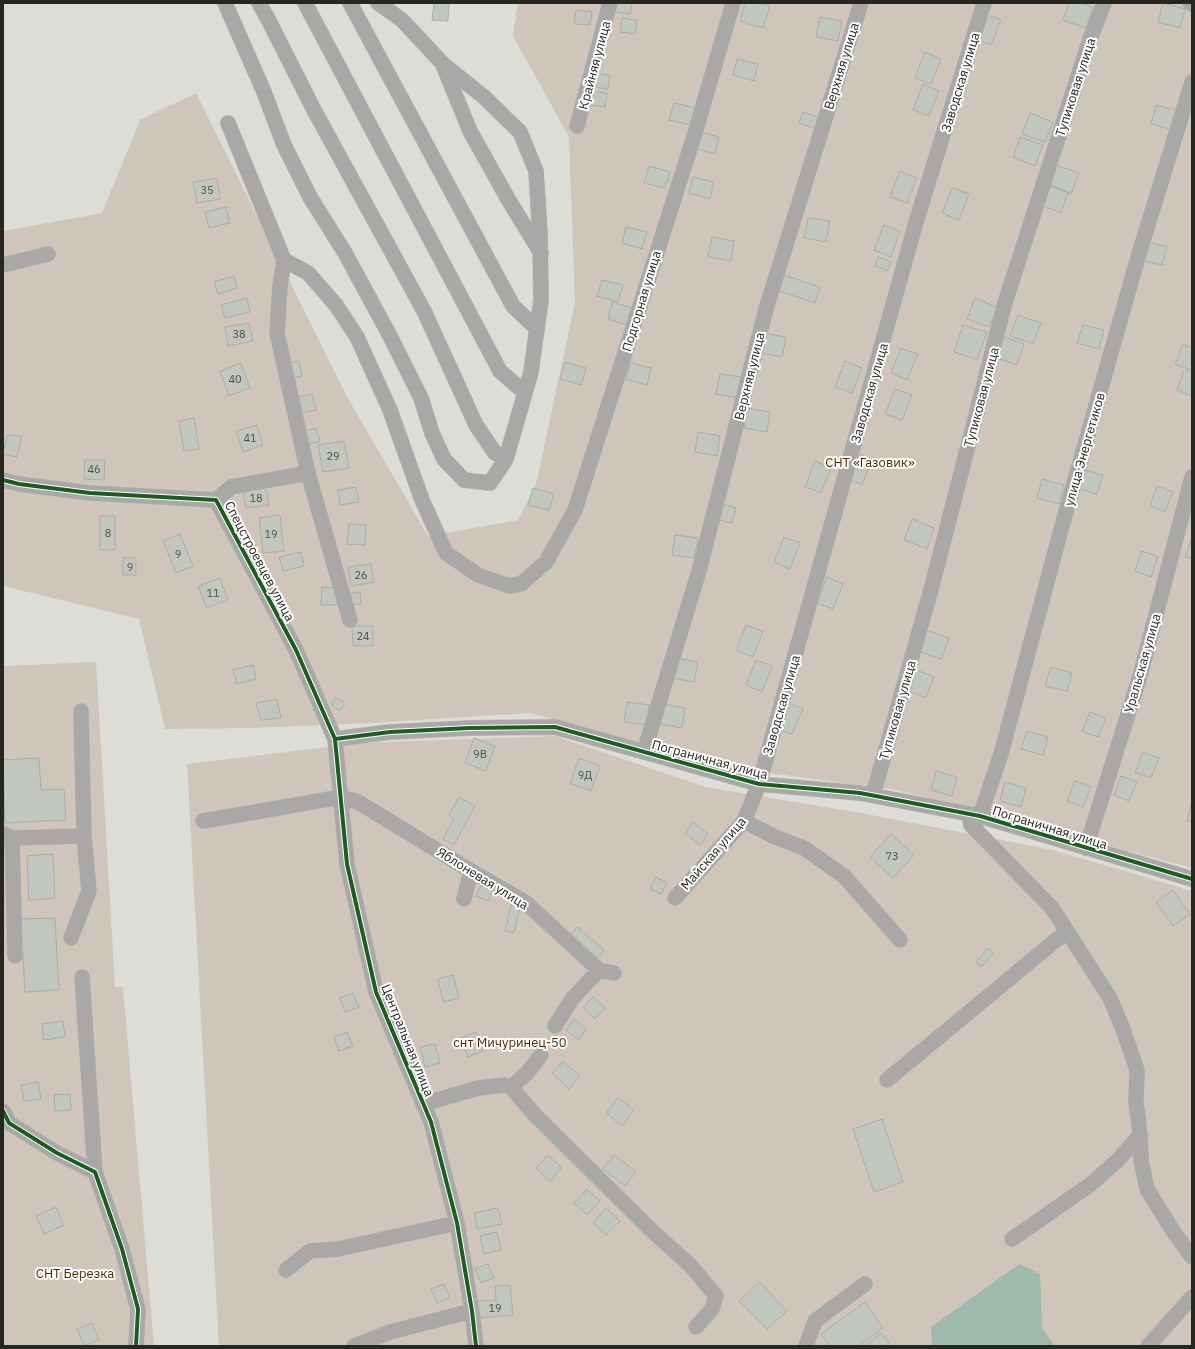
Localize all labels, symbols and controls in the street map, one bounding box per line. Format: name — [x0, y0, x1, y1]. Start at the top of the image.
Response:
street label: Крайняя улица — [574, 19, 615, 111]
street label: Верхняя улица — [820, 20, 863, 112]
street label: Заводская улица — [937, 30, 984, 134]
street label: Тупиковая улица — [1051, 36, 1099, 139]
house number: 35 — [200, 183, 214, 197]
street label: Подгорная улица — [618, 248, 665, 354]
house number: 38 — [232, 327, 246, 341]
street label: Верхняя улица — [730, 330, 769, 422]
street label: Заводская улица — [847, 341, 892, 445]
street label: Тупиковая улица — [960, 345, 1003, 449]
house number: 40 — [228, 372, 242, 386]
street label: улица Энергетиков — [1060, 390, 1109, 508]
house number: 41 — [243, 431, 257, 445]
house number: 29 — [326, 449, 340, 463]
park label: СНТ «Газовик» — [825, 454, 915, 471]
house number: 46 — [87, 462, 101, 476]
house number: 18 — [249, 491, 263, 505]
street label: Спецстроевцев улица — [221, 498, 298, 624]
house number: 8 — [105, 526, 111, 540]
house number: 19 — [264, 527, 278, 541]
house number: 9 — [175, 547, 181, 561]
house number: 9 — [127, 560, 133, 574]
house number: 26 — [354, 568, 368, 582]
house number: 11 — [206, 586, 220, 600]
street label: Уральская улица — [1120, 611, 1165, 715]
house number: 24 — [356, 629, 370, 643]
street label: Заводская улица — [759, 653, 804, 757]
street label: Тупиковая улица — [875, 658, 920, 762]
street label: Пограничная улица — [650, 736, 770, 783]
house number: 9В — [473, 747, 487, 761]
house number: 9Д — [578, 768, 592, 782]
street label: Пограничная улица — [990, 802, 1109, 853]
street label: Майская улица — [677, 813, 750, 894]
street label: Яблоневая улица — [434, 843, 532, 914]
house number: 73 — [885, 849, 899, 863]
street label: Центральная улица — [377, 982, 438, 1099]
park label: снт Мичуринец-50 — [453, 1034, 567, 1051]
park label: СНТ Березка — [36, 1265, 114, 1282]
house number: 19 — [488, 1301, 502, 1315]

